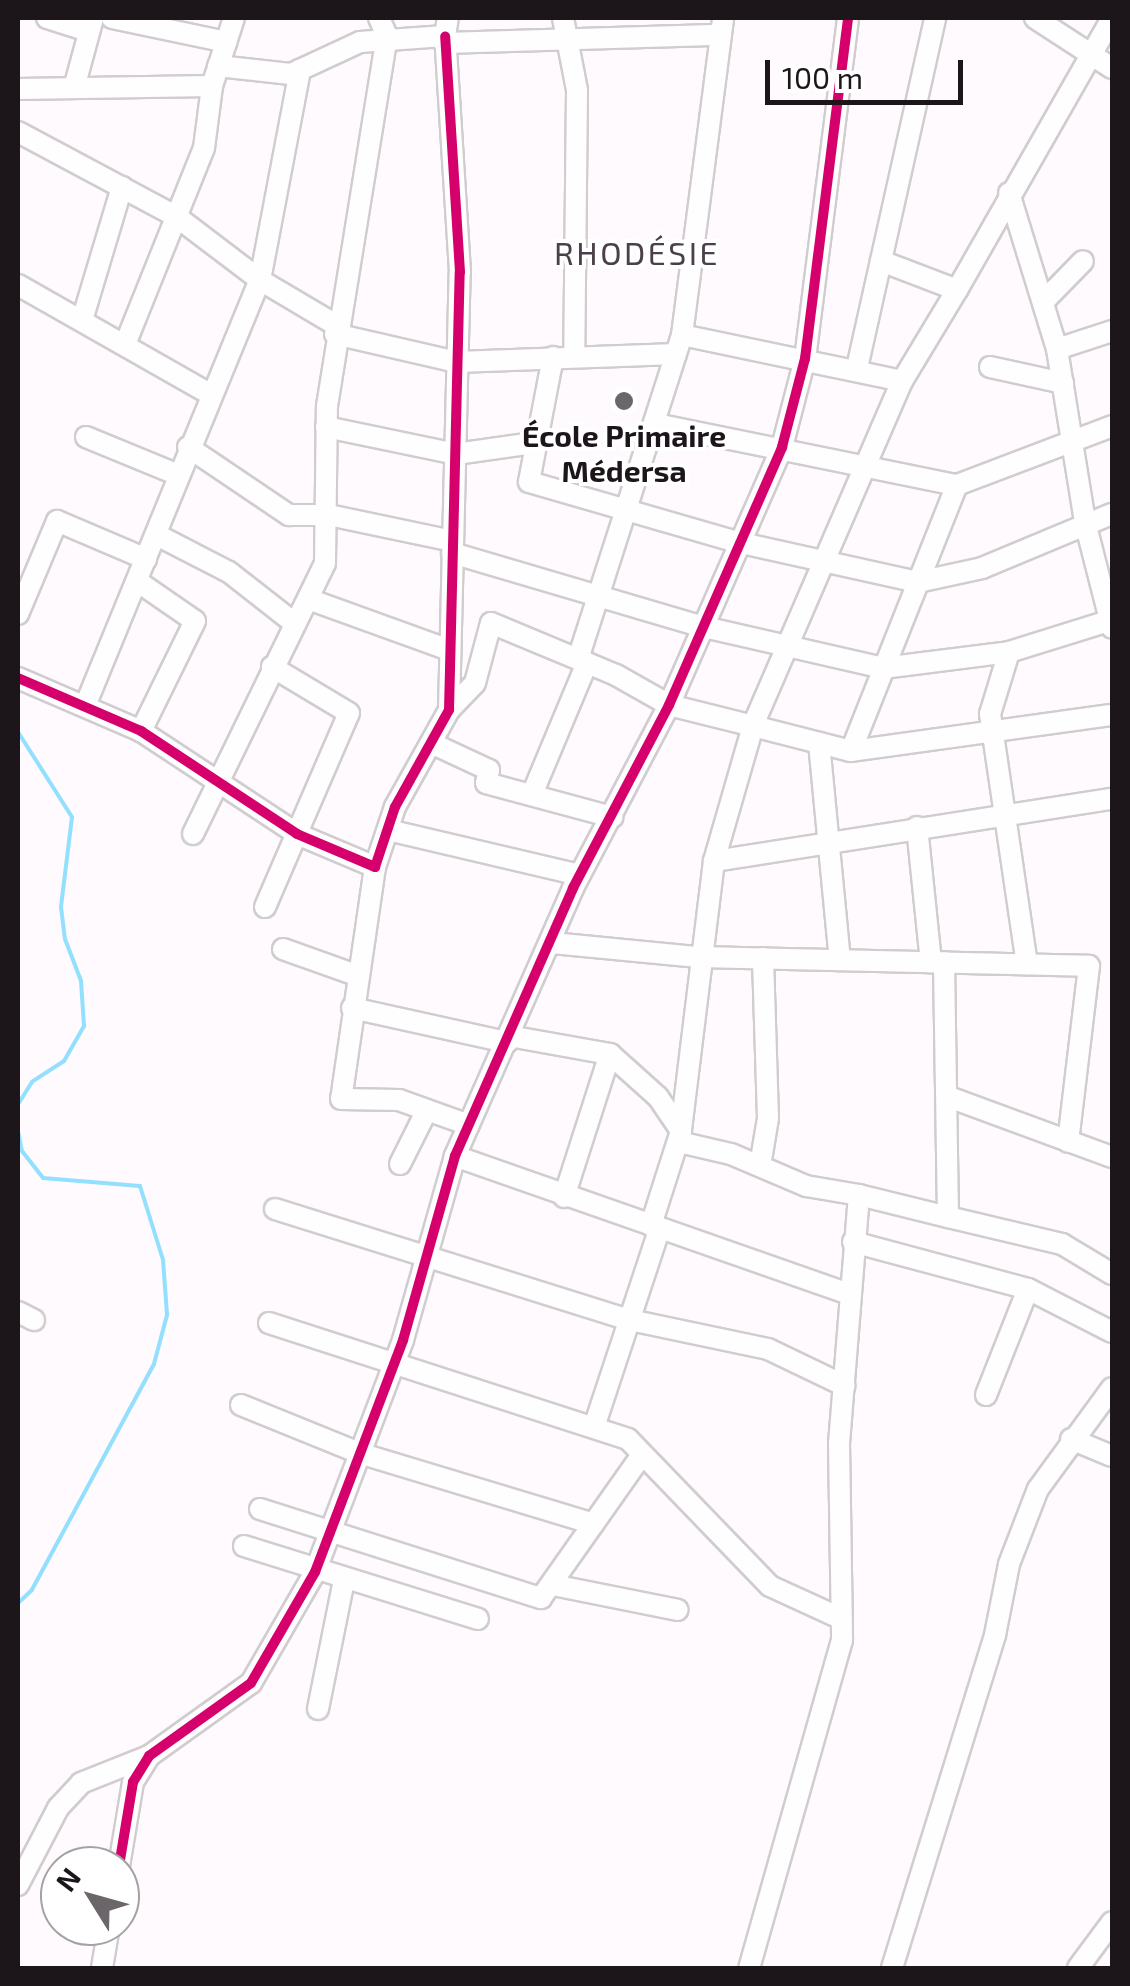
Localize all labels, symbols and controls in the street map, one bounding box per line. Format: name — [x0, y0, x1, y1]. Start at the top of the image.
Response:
scale bar — [770, 40, 968, 102]
text: 100 m — [782, 59, 863, 95]
district label: RHODÉSIE — [554, 233, 720, 271]
marker: École Primaire Médersa — [613, 390, 635, 412]
place label: École Primaire Médersa — [522, 417, 726, 488]
north arrow — [40, 1846, 140, 1946]
text: N — [48, 1861, 87, 1897]

